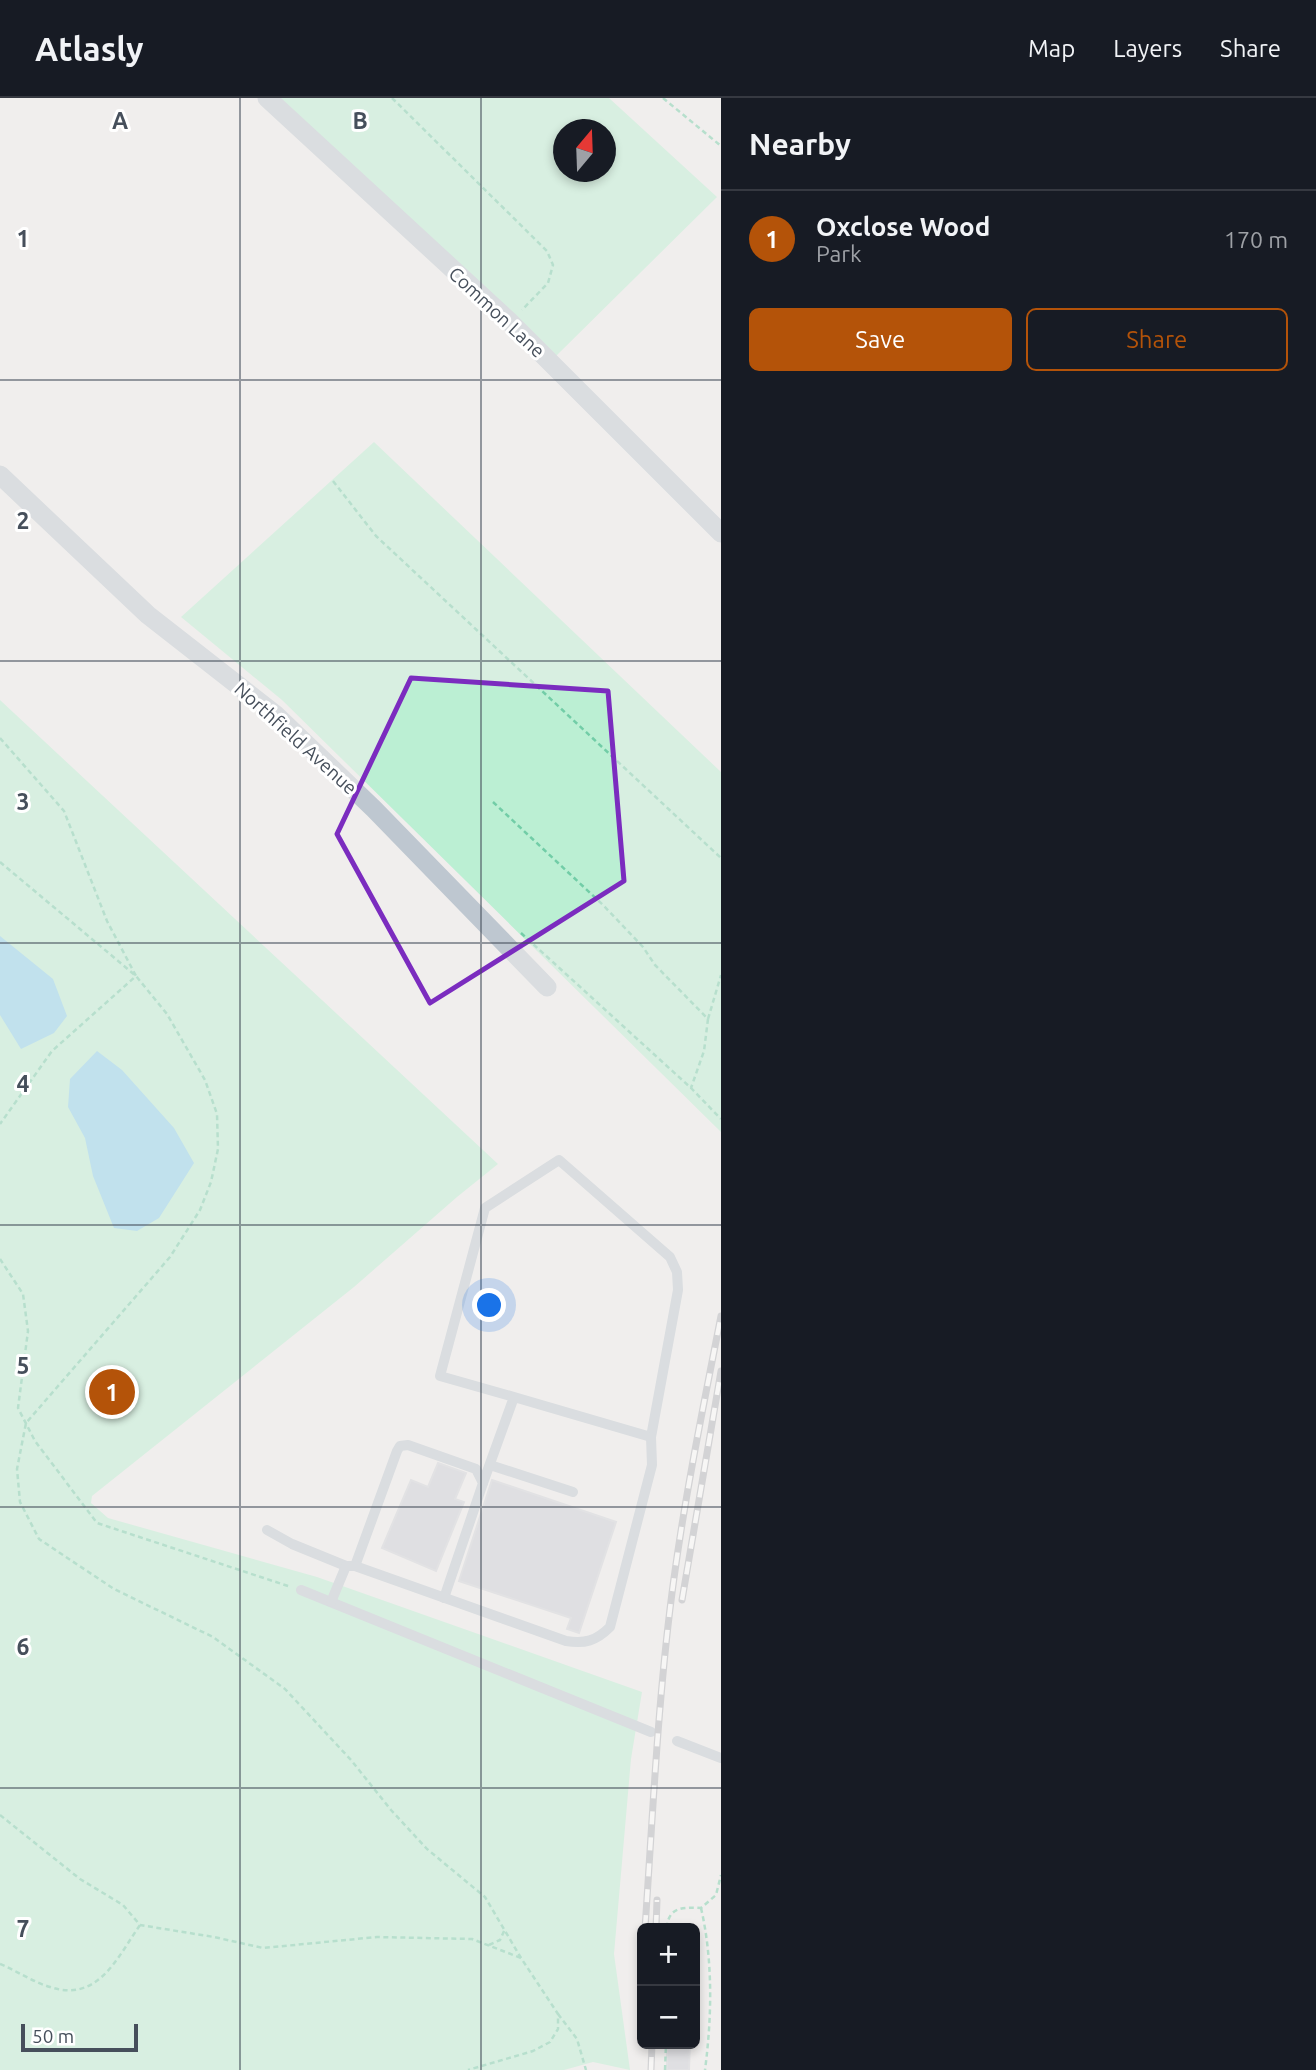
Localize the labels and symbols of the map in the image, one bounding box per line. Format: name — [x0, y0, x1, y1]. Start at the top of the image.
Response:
text: A — [112, 108, 128, 133]
text: B — [352, 108, 368, 133]
north arrow — [553, 119, 616, 182]
text: 1 — [17, 226, 29, 251]
street label: Common Lane — [445, 262, 549, 362]
text: 2 — [17, 508, 29, 533]
street label: Northfield Avenue — [230, 677, 362, 799]
text: 3 — [17, 789, 29, 814]
text: 4 — [17, 1071, 30, 1096]
your location — [472, 1288, 506, 1322]
text: 5 — [17, 1353, 29, 1378]
pin: 1 — [89, 1366, 135, 1418]
text: 6 — [17, 1634, 30, 1659]
text: 7 — [17, 1916, 29, 1941]
scale bar — [21, 2021, 138, 2053]

